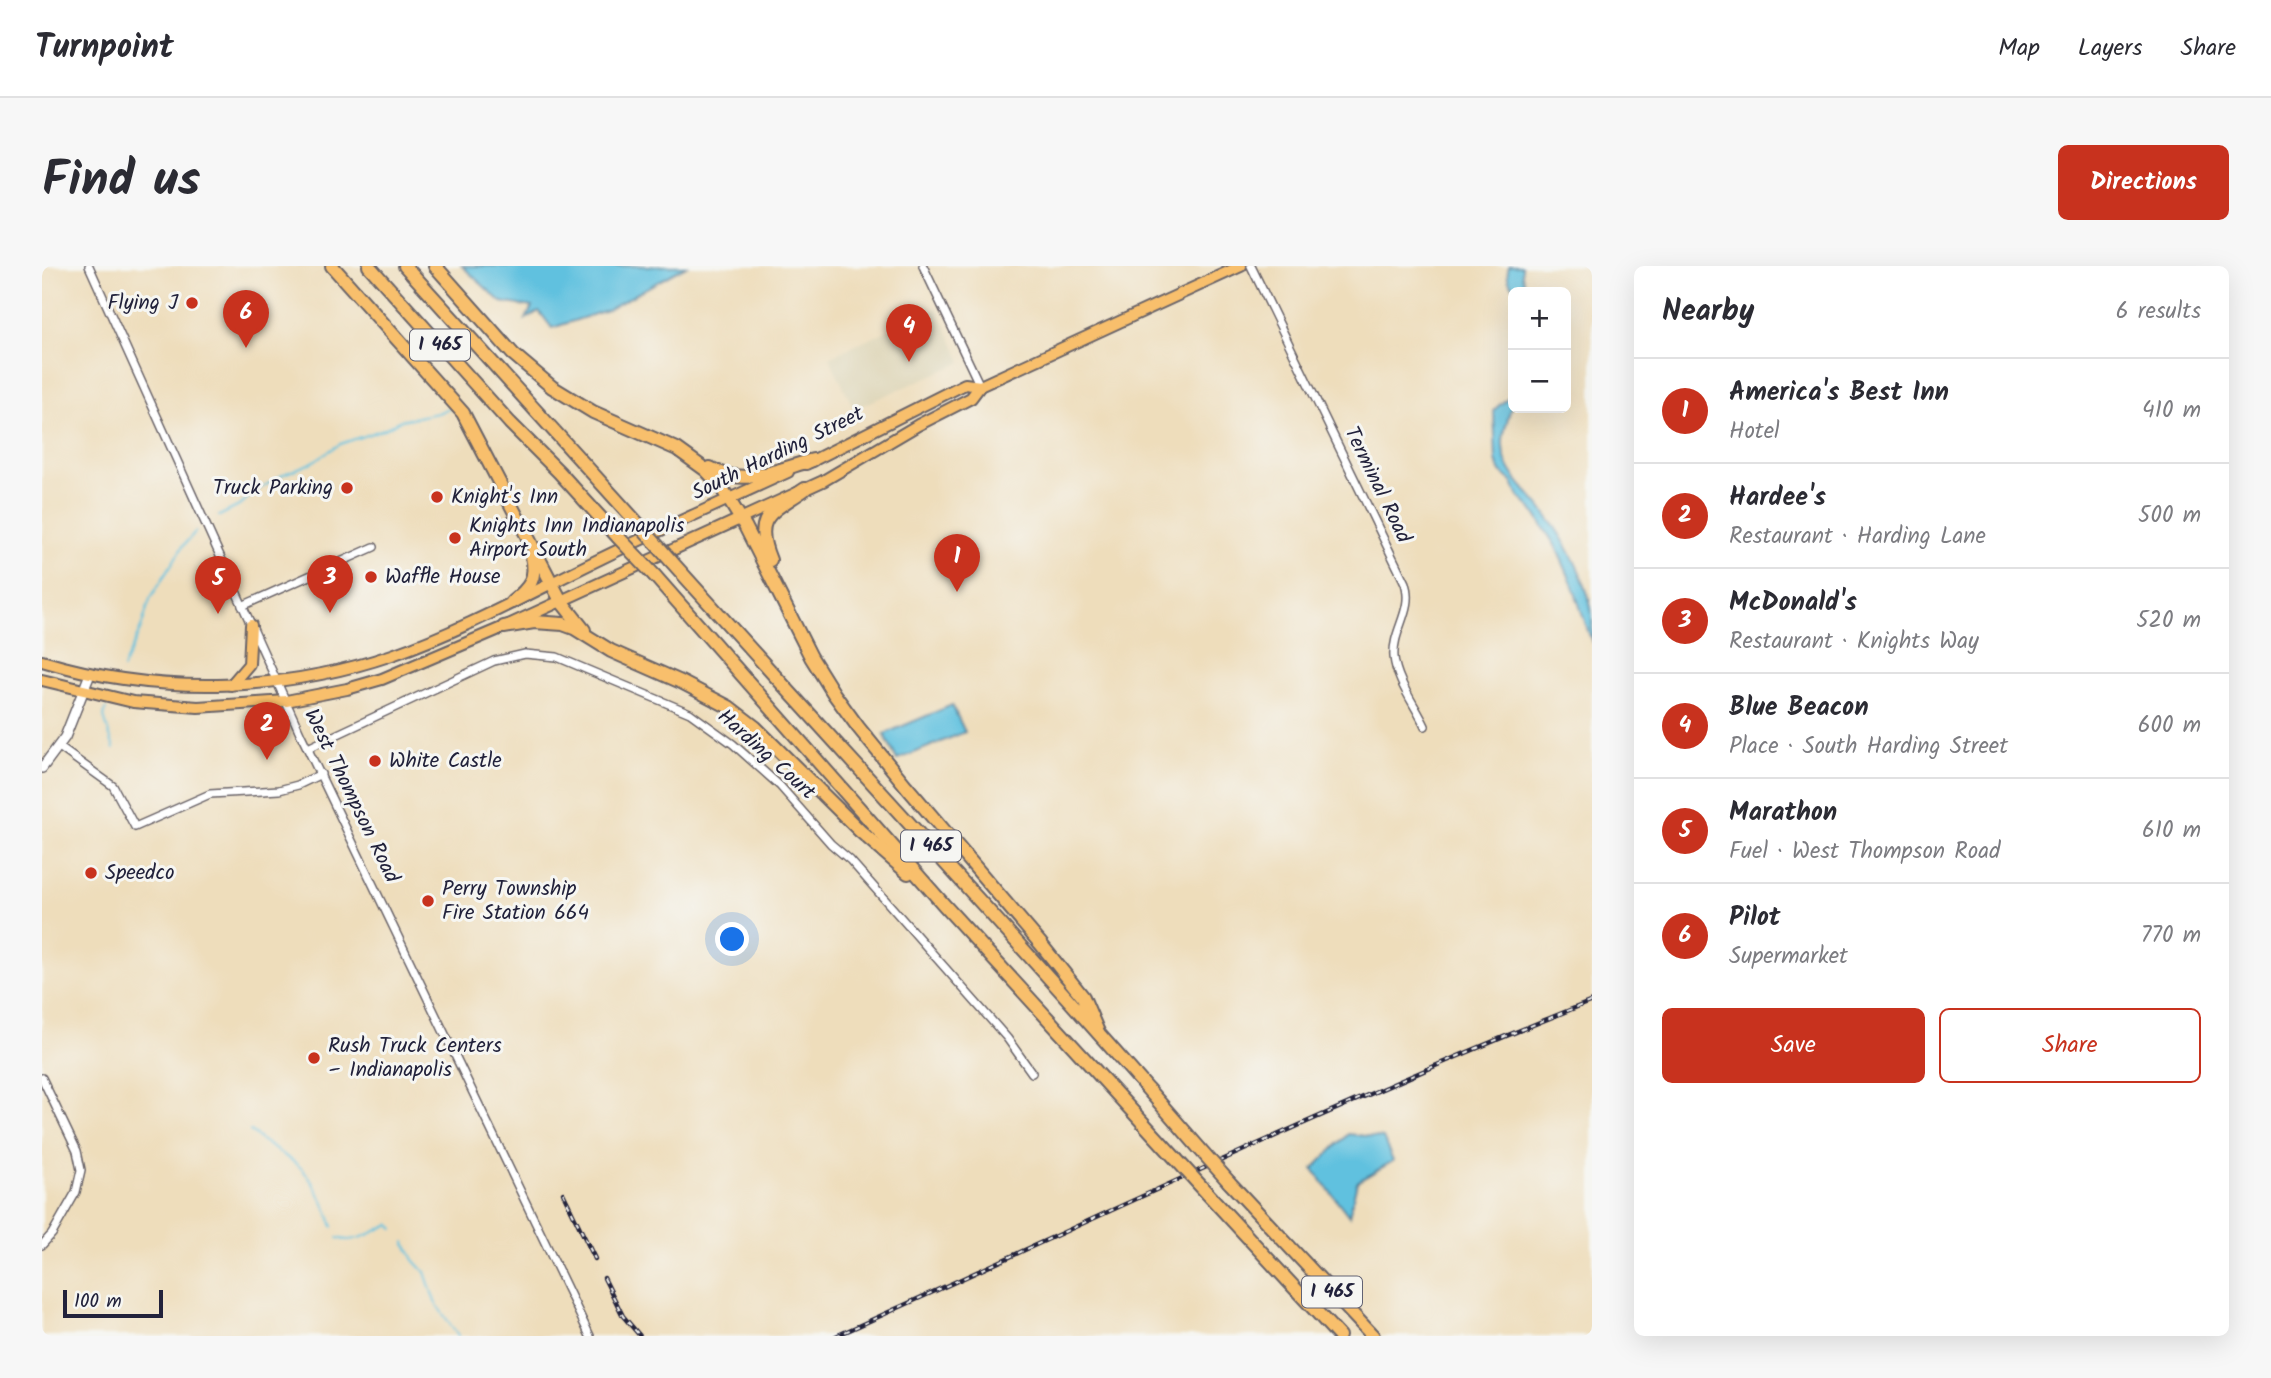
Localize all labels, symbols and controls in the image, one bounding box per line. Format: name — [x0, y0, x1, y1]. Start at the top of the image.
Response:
text: Turnpoint — [35, 22, 174, 75]
text: Map — [1998, 29, 2040, 68]
text: Layers — [2078, 29, 2142, 68]
text: Share — [2180, 29, 2236, 68]
text: Find us — [42, 143, 200, 221]
button: Directions — [2058, 145, 2229, 220]
place label: Flying J — [108, 287, 179, 320]
map controls — [1508, 287, 1571, 413]
button: + — [1508, 287, 1571, 350]
text: Nearby — [1662, 288, 1754, 336]
pin: 6 — [223, 290, 269, 348]
text: 6 results — [2116, 294, 2201, 330]
marker: Flying J — [184, 295, 200, 311]
pin: 4 — [886, 304, 932, 362]
road number: I 465 — [410, 330, 470, 360]
button: − — [1508, 350, 1571, 413]
text: America's Best Inn — [1729, 372, 1949, 414]
text: 1 — [1682, 393, 1688, 429]
text: 410 m — [2142, 393, 2201, 429]
street label: South Harding Street — [686, 398, 870, 510]
text: Hotel — [1729, 414, 1780, 450]
street label: Terminal Road — [1335, 421, 1420, 549]
place label: Truck Parking — [213, 472, 333, 505]
text: Hardee's — [1729, 477, 1826, 519]
marker: Truck Parking — [339, 480, 355, 496]
place label: Knight's Inn — [451, 481, 558, 514]
marker: Knight's Inn — [429, 489, 445, 505]
text: 2 — [1678, 498, 1692, 534]
text: 500 m — [2138, 498, 2201, 534]
place label: Knights Inn Indianapolis Airport South — [469, 510, 684, 567]
text: Restaurant · Harding Lane — [1729, 519, 1986, 555]
marker: Knights Inn Indianapolis Airport South — [447, 530, 463, 546]
pin: 1 — [934, 534, 980, 592]
pin: 3 — [307, 555, 353, 613]
pin: 5 — [195, 556, 241, 614]
place label: Waffle House — [385, 561, 501, 594]
marker: Waffle House — [363, 569, 379, 585]
text: McDonald's — [1729, 582, 1857, 624]
text: 3 — [1679, 603, 1691, 639]
text: 520 m — [2136, 603, 2201, 639]
text: Restaurant · Knights Way — [1729, 624, 1979, 660]
text: Blue Beacon — [1729, 687, 1869, 729]
pin: 2 — [244, 702, 290, 760]
street label: Harding Court — [709, 702, 823, 809]
street label: West Thompson Road — [294, 703, 408, 889]
text: 4 — [1679, 708, 1691, 744]
text: 600 m — [2138, 708, 2201, 744]
text: Place · South Harding Street — [1729, 729, 2008, 765]
place label: White Castle — [389, 745, 502, 778]
marker: White Castle — [367, 753, 383, 769]
text: Marathon — [1729, 792, 1837, 834]
text: 5 — [1679, 813, 1691, 849]
text: 610 m — [2142, 813, 2201, 849]
road number: I 465 — [901, 831, 961, 862]
text: Fuel · West Thompson Road — [1729, 834, 2000, 870]
place label: Speedco — [105, 857, 174, 890]
marker: Speedco — [83, 865, 99, 881]
place label: Perry Township Fire Station 664 — [442, 873, 589, 930]
marker: Perry Township Fire Station 664 — [420, 893, 436, 909]
text: Pilot — [1729, 897, 1781, 939]
text: 6 — [1679, 918, 1691, 954]
text: 770 m — [2141, 918, 2201, 954]
your location — [715, 922, 749, 956]
text: Supermarket — [1729, 939, 1848, 975]
button: Save — [1662, 1008, 1925, 1083]
button: Share — [1939, 1008, 2201, 1083]
place label: Rush Truck Centers – Indianapolis — [328, 1030, 502, 1087]
marker: Rush Truck Centers – Indianapolis — [306, 1050, 322, 1066]
road number: I 465 — [1302, 1276, 1362, 1308]
scale bar — [63, 1287, 163, 1319]
text: 100 m — [74, 1287, 122, 1317]

